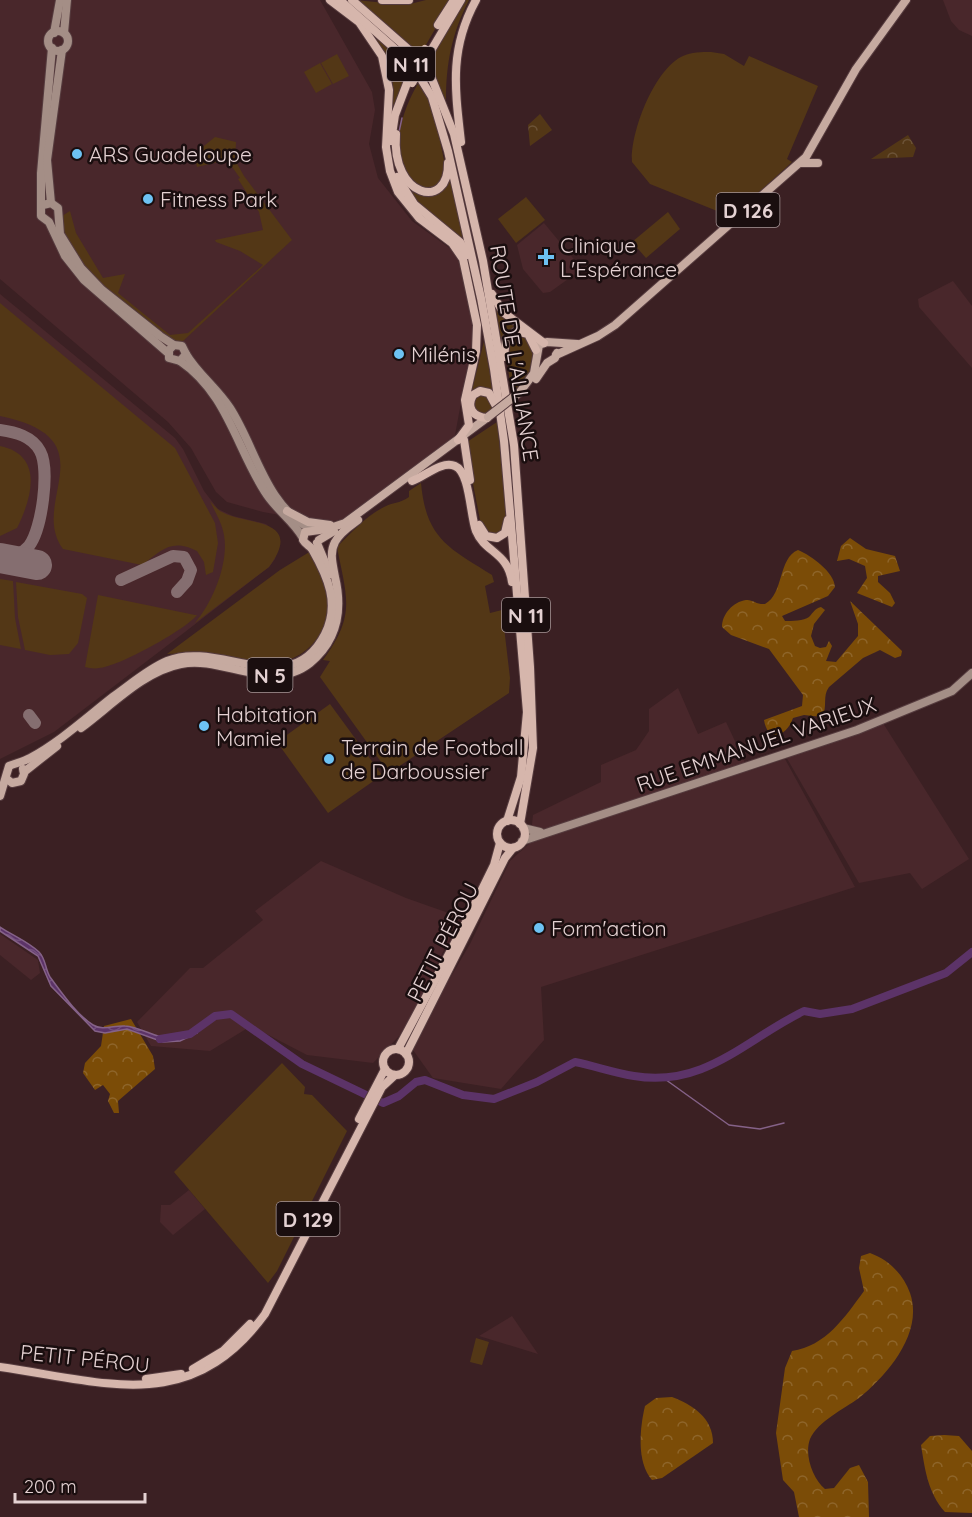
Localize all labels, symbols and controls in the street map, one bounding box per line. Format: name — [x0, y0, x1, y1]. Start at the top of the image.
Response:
road number: N 11 — [387, 47, 435, 81]
place label: ARS Guadeloupe — [89, 141, 252, 167]
marker: ARS Guadeloupe — [70, 147, 84, 161]
place label: Fitness Park — [160, 186, 277, 212]
marker: Fitness Park — [141, 192, 155, 206]
road number: D 126 — [716, 193, 780, 227]
place label: Clinique L'Espérance — [560, 232, 677, 282]
street label: ROUTE DE L'ALLIANCE — [485, 243, 545, 463]
marker: Clinique L'Espérance — [537, 248, 555, 266]
place label: Milénis — [411, 341, 476, 367]
marker: Milénis — [392, 347, 406, 361]
road number: N 11 — [502, 598, 550, 632]
road number: N 5 — [248, 658, 292, 692]
street label: RUE EMMANUEL VARIEUX — [633, 691, 879, 797]
place label: Habitation Mamiel — [216, 701, 317, 751]
marker: Habitation Mamiel — [197, 719, 211, 733]
place label: Terrain de Football de Darboussier — [341, 734, 524, 784]
marker: Terrain de Football de Darboussier — [322, 752, 336, 766]
street label: PETIT PÉROU — [401, 878, 483, 1006]
place label: Form'action — [551, 915, 667, 941]
marker: Form'action — [532, 921, 546, 935]
road number: D 129 — [276, 1202, 340, 1236]
street label: PETIT PÉROU — [19, 1338, 151, 1378]
scale bar — [15, 1466, 146, 1504]
text: 200 m — [24, 1475, 77, 1498]

